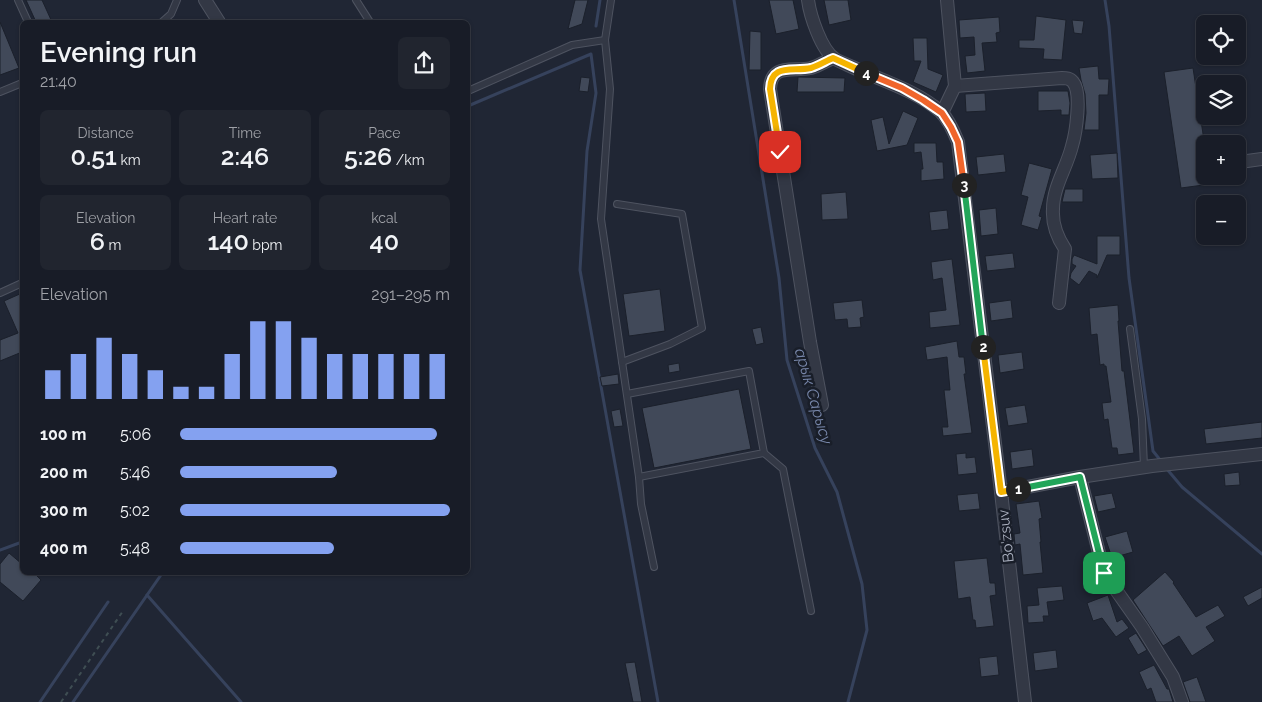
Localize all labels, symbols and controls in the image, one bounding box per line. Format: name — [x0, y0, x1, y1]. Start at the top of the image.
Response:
map controls — [1196, 15, 1246, 245]
button: locate — [1196, 15, 1246, 65]
text: Evening run — [40, 36, 197, 69]
button: share — [398, 37, 450, 89]
pin: 4 — [854, 60, 878, 86]
text: 4 — [863, 65, 871, 81]
text: 21:40 — [40, 72, 77, 91]
button: layers — [1196, 75, 1246, 125]
text: Distance — [78, 125, 134, 141]
text: Time — [229, 125, 261, 141]
text: Pace — [368, 125, 400, 141]
pin — [759, 131, 801, 173]
button: + — [1196, 135, 1246, 185]
icon: check — [766, 138, 794, 166]
text: 0.51 — [71, 141, 117, 171]
text: 2:46 — [221, 141, 269, 171]
text: 5:26 — [344, 141, 392, 171]
text: km — [117, 152, 141, 168]
text: /km — [392, 152, 425, 168]
pin: 3 — [952, 172, 976, 198]
text: 3 — [961, 177, 968, 193]
button: − — [1196, 195, 1246, 245]
text: Elevation — [76, 210, 135, 226]
text: Heart rate — [213, 210, 277, 226]
text: kcal — [371, 210, 397, 226]
text: 6 — [90, 226, 105, 256]
text: 140 — [208, 226, 249, 256]
text: 40 — [370, 226, 399, 256]
text: m — [105, 237, 121, 253]
text: bpm — [249, 237, 282, 253]
text: Elevation — [40, 285, 108, 304]
text: 291–295 m — [371, 285, 450, 304]
pin: 2 — [970, 334, 996, 360]
text: 2 — [980, 339, 987, 355]
water label: арык Сарысу — [791, 346, 837, 447]
text: 100 m — [40, 425, 86, 444]
text: 5:06 — [120, 425, 151, 444]
text: 200 m — [40, 463, 87, 482]
text: 5:46 — [120, 463, 150, 482]
pin: 1 — [1006, 476, 1030, 502]
text: 1 — [1015, 481, 1022, 497]
text: 300 m — [40, 501, 87, 520]
text: 5:02 — [120, 501, 150, 520]
street label: Bo'zsuv — [994, 509, 1018, 563]
text: 400 m — [40, 539, 88, 558]
text: 5:48 — [120, 539, 150, 558]
pin — [1083, 552, 1125, 594]
icon: arrive — [1090, 559, 1118, 587]

